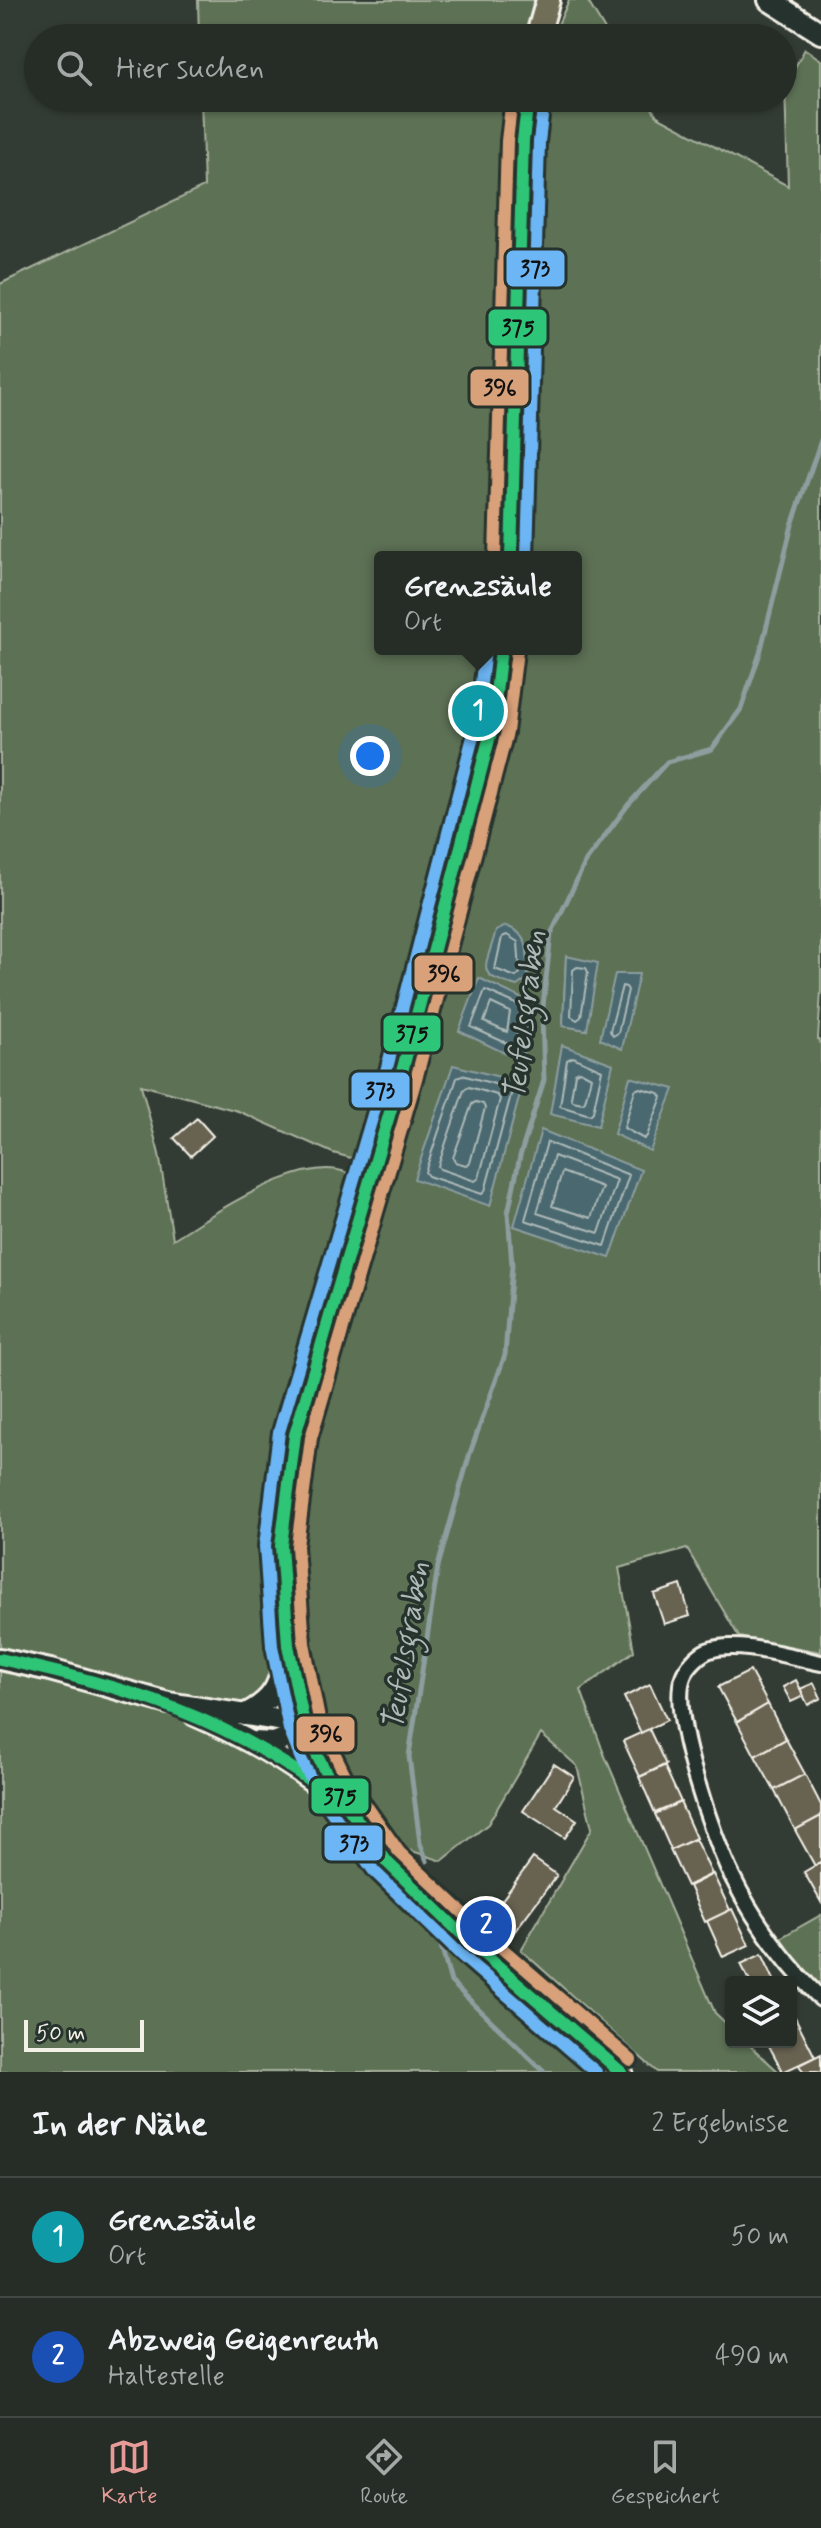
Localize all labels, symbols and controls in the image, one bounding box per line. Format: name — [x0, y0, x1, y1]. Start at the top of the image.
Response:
search box — [24, 24, 797, 112]
icon: search — [52, 46, 96, 90]
text: Hier suchen — [116, 49, 264, 88]
line badge: 373 — [505, 249, 566, 288]
text: 373 — [520, 256, 550, 284]
line badge: 375 — [487, 308, 548, 347]
text: 375 — [501, 315, 535, 343]
line badge: 396 — [469, 368, 530, 407]
text: 396 — [483, 375, 517, 403]
popup — [374, 551, 582, 655]
text: Grenzsäule — [404, 567, 552, 606]
text: Ort — [404, 606, 442, 640]
pin: 1 — [452, 681, 504, 741]
your location — [350, 736, 390, 776]
water label: Teufelsgraben — [496, 928, 559, 1103]
line badge: 396 — [413, 954, 474, 993]
text: 396 — [427, 961, 461, 989]
line badge: 375 — [382, 1014, 442, 1053]
text: 375 — [395, 1021, 429, 1049]
line badge: 373 — [350, 1071, 411, 1109]
text: 373 — [365, 1078, 395, 1106]
water label: Teufelsgraben — [374, 1559, 443, 1734]
line badge: 396 — [295, 1715, 356, 1753]
text: 396 — [309, 1721, 343, 1749]
line badge: 375 — [310, 1777, 370, 1815]
text: 375 — [323, 1784, 357, 1812]
line badge: 373 — [323, 1824, 384, 1862]
text: 373 — [339, 1831, 369, 1859]
pin: 2 — [460, 1896, 512, 1956]
map controls — [725, 1976, 797, 2048]
button: layers — [725, 1976, 797, 2048]
scale bar — [24, 2016, 144, 2052]
text: 50 m — [36, 2020, 85, 2048]
text: In der Nähe — [32, 2102, 207, 2147]
text: 2 Ergebnisse — [651, 2107, 789, 2141]
text: Grenzsäule — [108, 2201, 256, 2240]
text: 1 — [52, 2220, 64, 2254]
text: 50 m — [731, 2220, 789, 2254]
text: Ort — [108, 2240, 146, 2274]
text: Abzweig Geigenreuth — [108, 2321, 379, 2360]
text: 2 — [52, 2340, 64, 2374]
text: 490 m — [715, 2340, 789, 2374]
text: Haltestelle — [108, 2360, 225, 2394]
tab: Karte — [101, 2435, 158, 2511]
tab: Route — [360, 2435, 408, 2511]
tab: Gespeichert — [611, 2435, 720, 2511]

